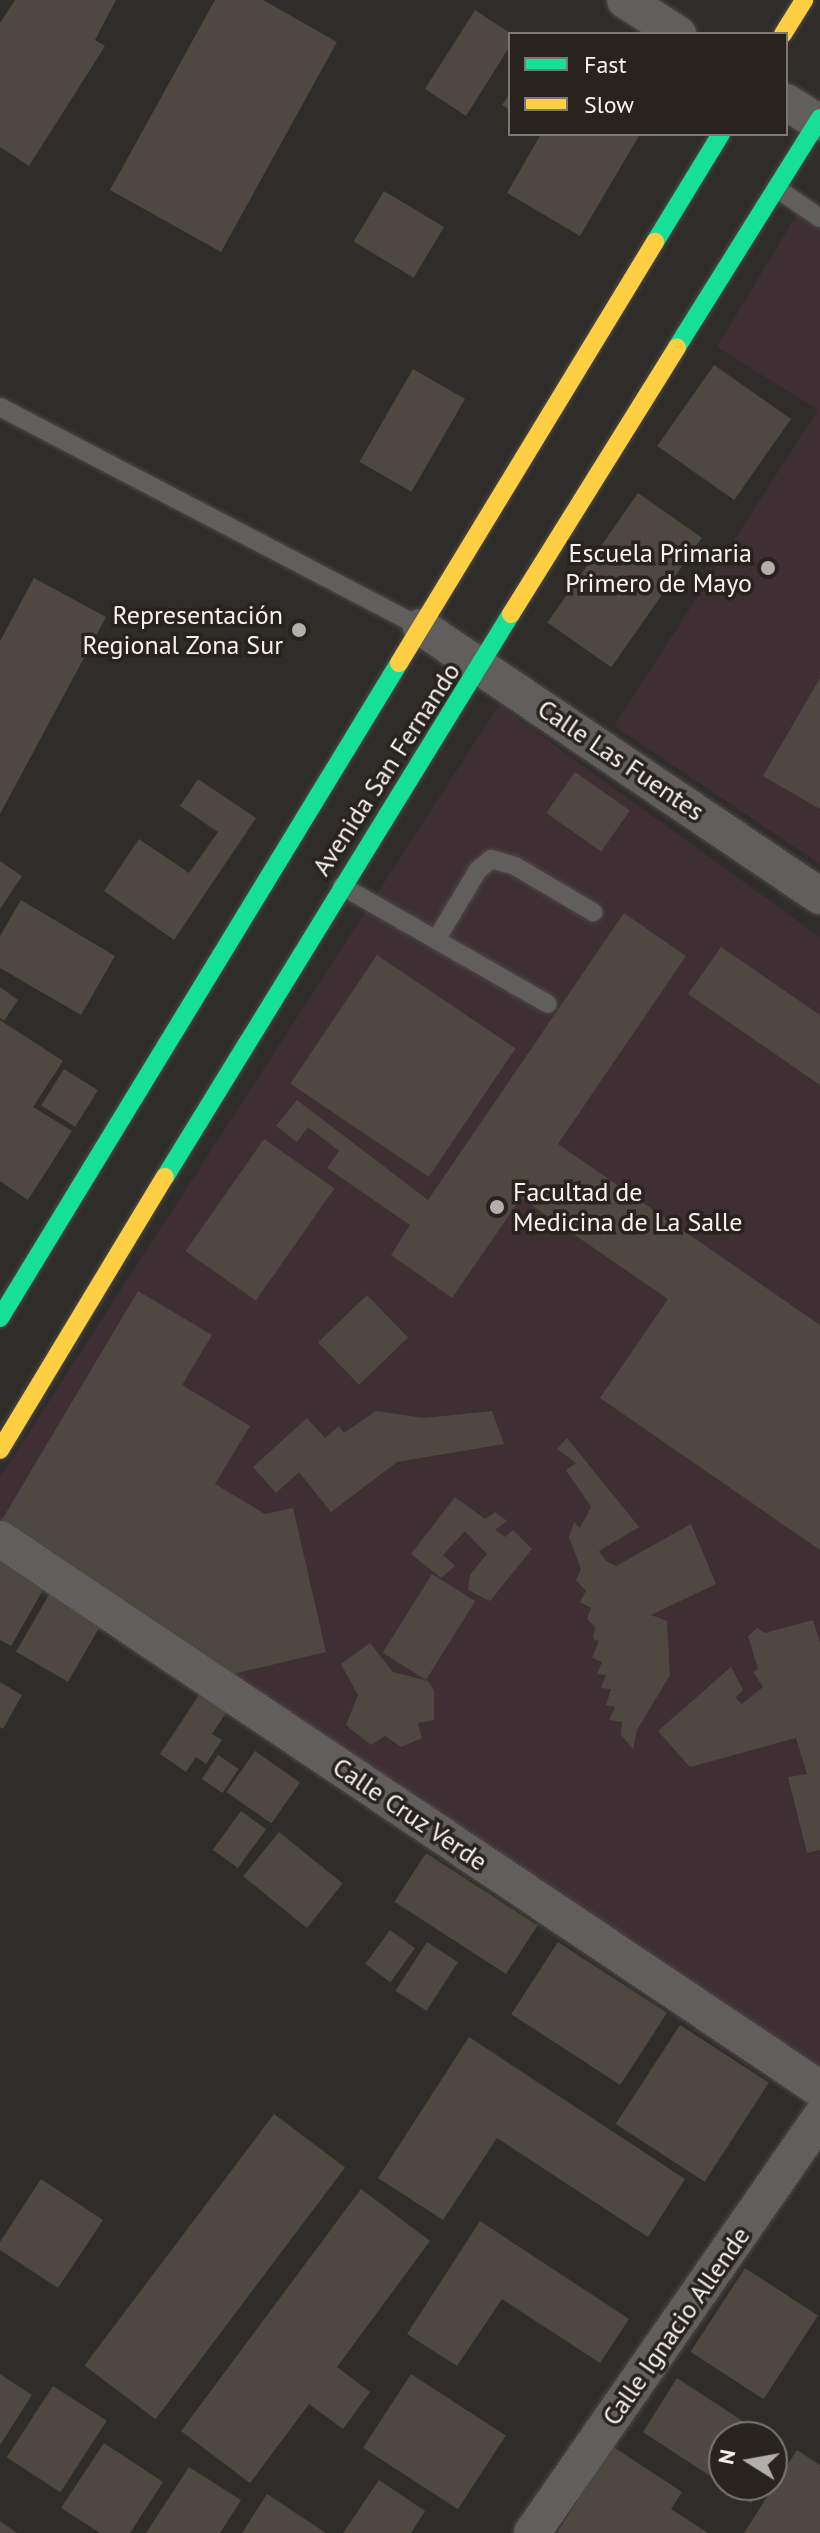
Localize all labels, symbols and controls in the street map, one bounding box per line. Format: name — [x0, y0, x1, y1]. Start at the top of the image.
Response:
legend — [508, 32, 788, 136]
text: Fast — [584, 49, 627, 80]
text: Slow — [584, 89, 634, 120]
place label: Escuela Primaria Primero de Mayo — [565, 537, 752, 598]
marker: Escuela Primaria Primero de Mayo — [759, 559, 777, 577]
place label: Representación Regional Zona Sur — [82, 599, 283, 660]
marker: Representación Regional Zona Sur — [290, 621, 308, 639]
street label: Avenida San Fernando — [306, 657, 466, 881]
street label: Calle Las Fuentes — [532, 693, 710, 827]
place label: Facultad de Medicina de La Salle — [513, 1176, 742, 1238]
marker: Facultad de Medicina de La Salle — [488, 1198, 506, 1216]
street label: Calle Cruz Verde — [326, 1750, 494, 1878]
street label: Calle Ignacio Allende — [596, 2220, 756, 2432]
north arrow — [708, 2421, 788, 2501]
text: N — [711, 2447, 742, 2467]

